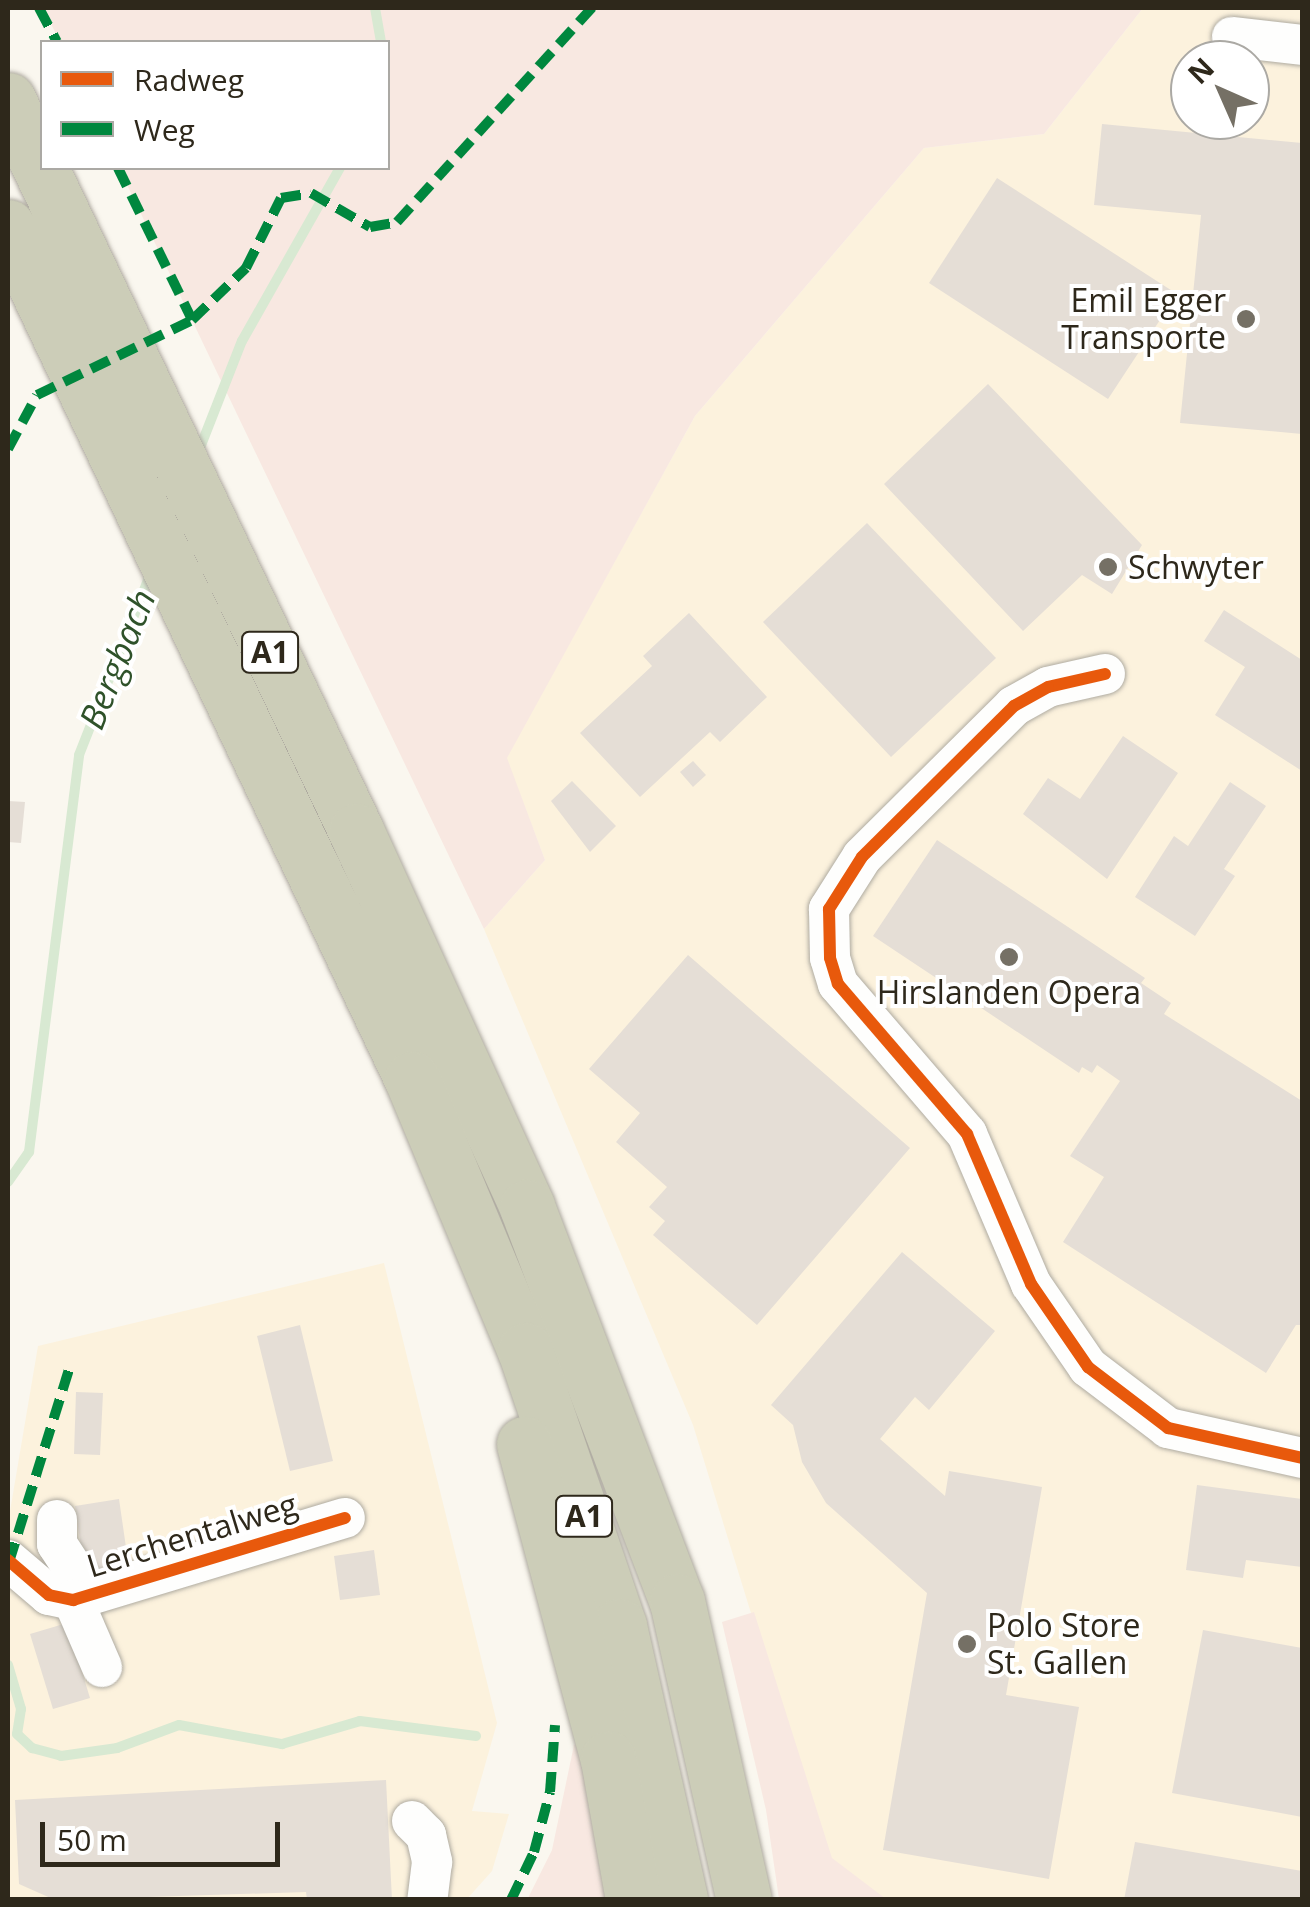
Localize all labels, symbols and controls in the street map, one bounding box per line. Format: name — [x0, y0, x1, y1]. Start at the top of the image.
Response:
legend — [40, 40, 390, 170]
north arrow — [1170, 40, 1270, 140]
text: N — [1179, 49, 1222, 92]
text: Radweg — [134, 59, 244, 100]
text: Weg — [134, 109, 195, 150]
place label: Emil Egger Transporte — [1061, 282, 1226, 357]
marker: Emil Egger Transporte — [1235, 308, 1257, 330]
place label: Schwyter — [1128, 548, 1264, 586]
marker: Schwyter — [1097, 556, 1119, 578]
water label: Bergbach — [70, 583, 164, 735]
road number: A1 — [240, 627, 300, 677]
marker: Hirslanden Opera — [998, 946, 1020, 968]
place label: Hirslanden Opera — [877, 973, 1141, 1011]
street label: Lerchentalweg — [82, 1485, 302, 1585]
road number: A1 — [554, 1491, 614, 1541]
place label: Polo Store St. Gallen — [987, 1607, 1140, 1682]
marker: Polo Store St. Gallen — [956, 1633, 978, 1655]
scale bar — [45, 1802, 285, 1864]
text: 50 m — [57, 1819, 127, 1860]

